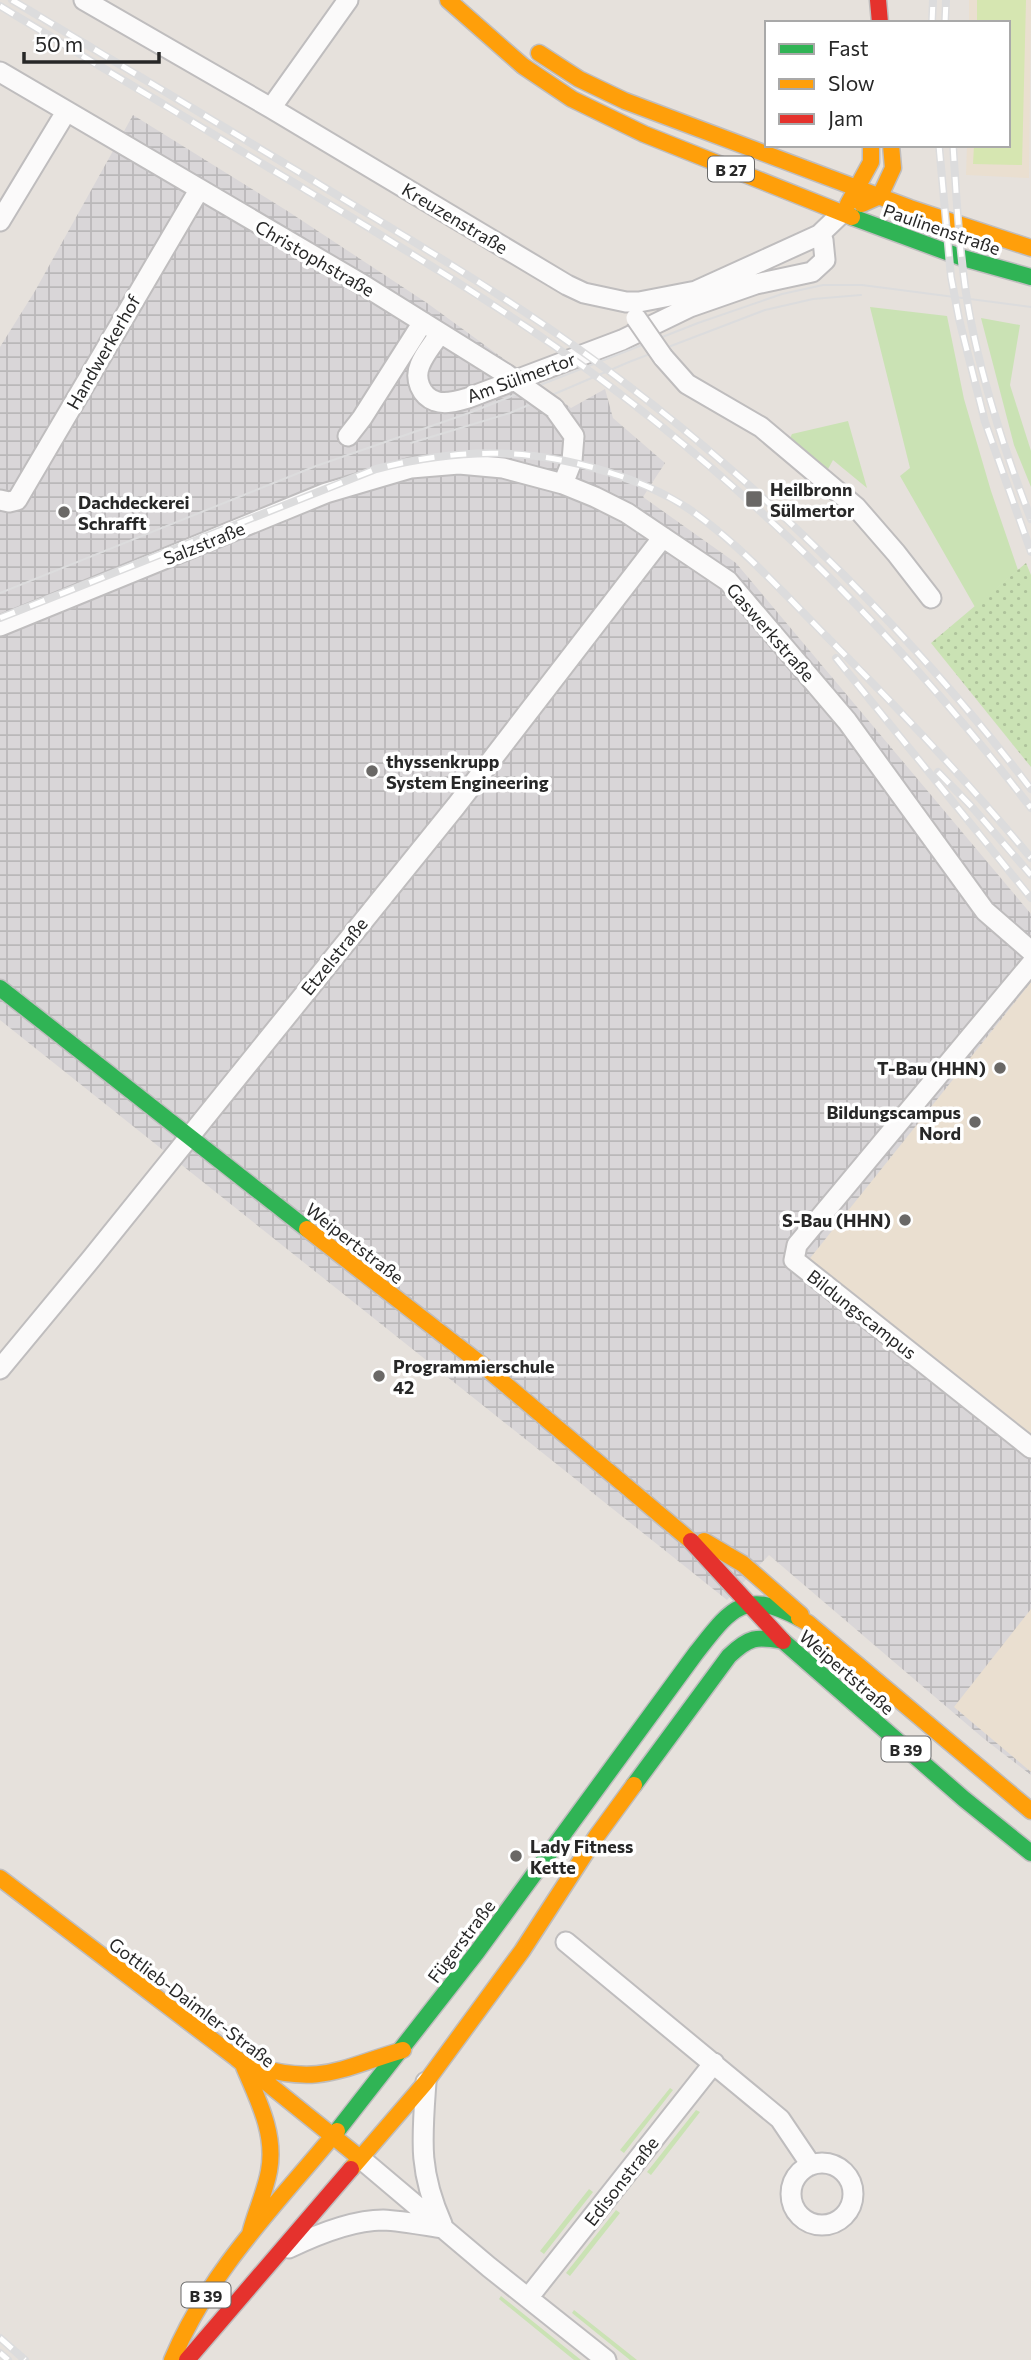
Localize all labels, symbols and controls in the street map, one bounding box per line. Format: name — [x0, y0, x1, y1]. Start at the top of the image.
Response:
scale bar — [24, 21, 159, 65]
legend — [765, 21, 1010, 147]
text: 50 m — [35, 31, 83, 56]
text: Fast — [828, 35, 869, 60]
text: Slow — [828, 70, 875, 95]
text: Jam — [828, 105, 863, 130]
road number: B 27 — [708, 156, 754, 182]
street label: Kreuzenstraße — [398, 178, 512, 258]
street label: Paulinenstraße — [881, 199, 1003, 259]
street label: Christophstraße — [252, 215, 378, 301]
street label: Handwerkerhof — [61, 290, 145, 413]
street label: Am Sülmertor — [464, 347, 578, 407]
place label: Heilbronn Sülmertor — [770, 478, 855, 521]
marker: Heilbronn Sülmertor — [744, 489, 764, 509]
place label: Dachdeckerei Schrafft — [78, 491, 190, 534]
marker: Dachdeckerei Schrafft — [56, 504, 72, 520]
street label: Salzstraße — [160, 517, 248, 569]
street label: Gaswerkstraße — [722, 578, 820, 686]
place label: thyssenkrupp System Engineering — [386, 750, 549, 793]
marker: thyssenkrupp System Engineering — [364, 763, 380, 779]
street label: Etzelstraße — [296, 913, 372, 999]
place label: T-Bau (HHN) — [877, 1057, 986, 1079]
marker: T-Bau (HHN) — [992, 1060, 1008, 1076]
place label: Bildungscampus Nord — [826, 1101, 961, 1144]
marker: Bildungscampus Nord — [967, 1114, 983, 1130]
street label: Weipertstraße — [302, 1198, 408, 1288]
place label: S-Bau (HHN) — [782, 1209, 891, 1231]
marker: S-Bau (HHN) — [897, 1212, 913, 1228]
street label: Bildungscampus — [803, 1265, 921, 1363]
place label: Programmierschule 42 — [393, 1355, 555, 1398]
marker: Programmierschule 42 — [371, 1368, 387, 1384]
street label: Weipertstraße — [795, 1625, 899, 1719]
road number: B 39 — [881, 1736, 930, 1762]
place label: Lady Fitness Kette — [530, 1835, 633, 1878]
marker: Lady Fitness Kette — [508, 1848, 524, 1864]
street label: Fügerstraße — [423, 1895, 499, 1987]
street label: Gottlieb-Daimler-Straße — [105, 1932, 279, 2072]
street label: Edisonstraße — [579, 2132, 663, 2230]
road number: B 39 — [182, 2282, 230, 2308]

